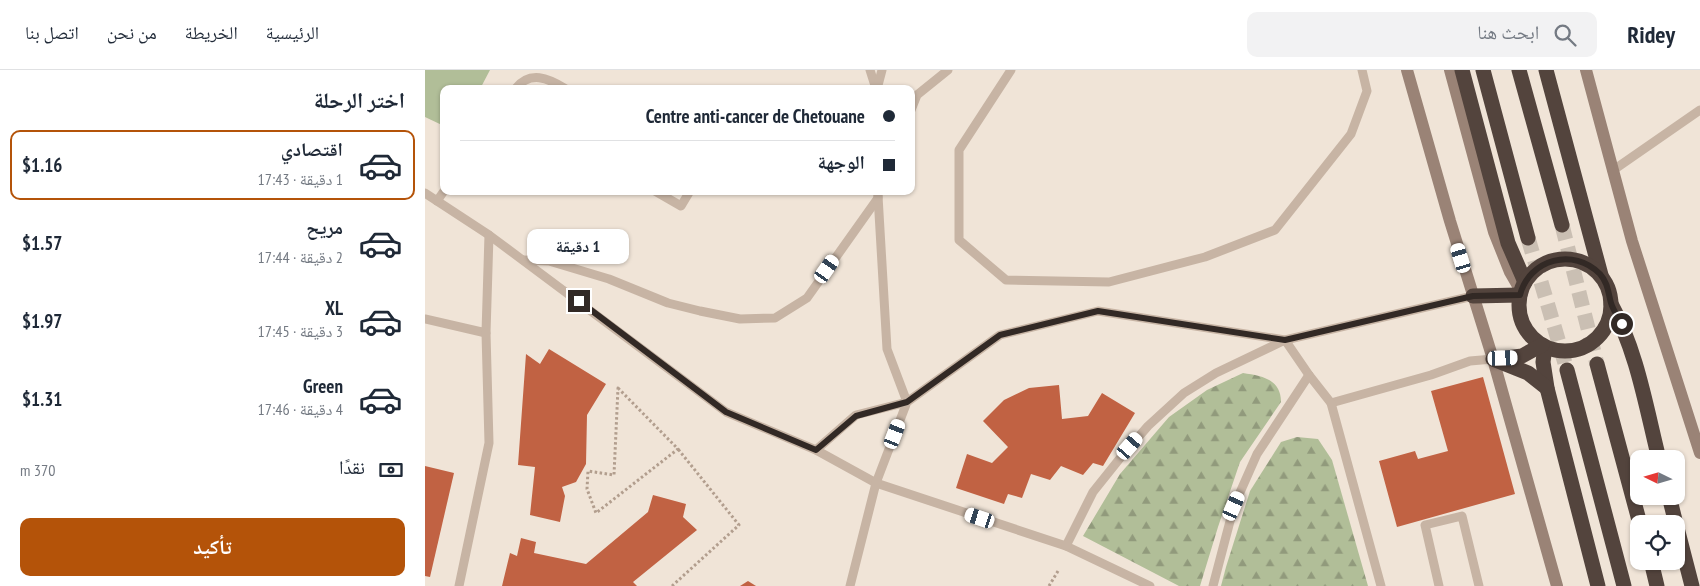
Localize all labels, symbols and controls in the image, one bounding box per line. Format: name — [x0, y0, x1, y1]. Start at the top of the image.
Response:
search box — [1247, 12, 1597, 57]
text: Ridey — [1627, 19, 1675, 50]
text: ابحث هنا — [1477, 20, 1539, 44]
text: اتصل بنا — [25, 21, 79, 44]
text: من نحن — [107, 21, 157, 44]
text: الخريطة — [185, 21, 238, 44]
text: الرئيسية — [266, 21, 319, 44]
icon: search — [1551, 21, 1579, 49]
text: اختر الرحلة — [314, 86, 405, 114]
text: Centre anti-cancer de Chetouane — [646, 104, 865, 128]
text: اقتصادي — [281, 137, 343, 161]
icon: car — [358, 143, 403, 188]
text: الوجهة — [817, 150, 865, 174]
text: $1.16 — [22, 153, 62, 177]
text: 1 دقيقة · 17:43 — [258, 169, 343, 189]
text: مريح — [306, 215, 343, 239]
icon: car — [358, 221, 403, 266]
callout: 1 دقيقة — [528, 228, 630, 264]
text: $1.57 — [22, 231, 62, 255]
text: 1 دقيقة — [556, 236, 600, 256]
car — [1449, 241, 1472, 275]
text: 2 دقيقة · 17:44 — [258, 247, 343, 267]
car — [812, 252, 841, 286]
route end — [568, 290, 590, 312]
text: XL — [325, 296, 343, 320]
icon: car — [358, 299, 403, 344]
text: $1.97 — [22, 309, 62, 333]
route start — [1611, 313, 1633, 335]
text: 3 دقيقة · 17:45 — [258, 321, 343, 341]
car — [1487, 350, 1518, 366]
text: Green — [303, 374, 343, 398]
icon: car — [358, 377, 403, 422]
text: $1.31 — [22, 387, 62, 411]
text: 4 دقيقة · 17:46 — [258, 399, 343, 419]
car — [882, 417, 907, 451]
car — [1114, 430, 1145, 462]
north arrow — [1630, 450, 1685, 505]
map controls — [1630, 450, 1685, 570]
text: نقدًا — [339, 455, 365, 479]
icon: cash — [377, 456, 405, 484]
text: 370 m — [20, 460, 55, 480]
car — [1221, 489, 1246, 523]
car — [963, 506, 996, 530]
button: locate — [1630, 515, 1685, 570]
button: تأكيد — [20, 518, 405, 576]

